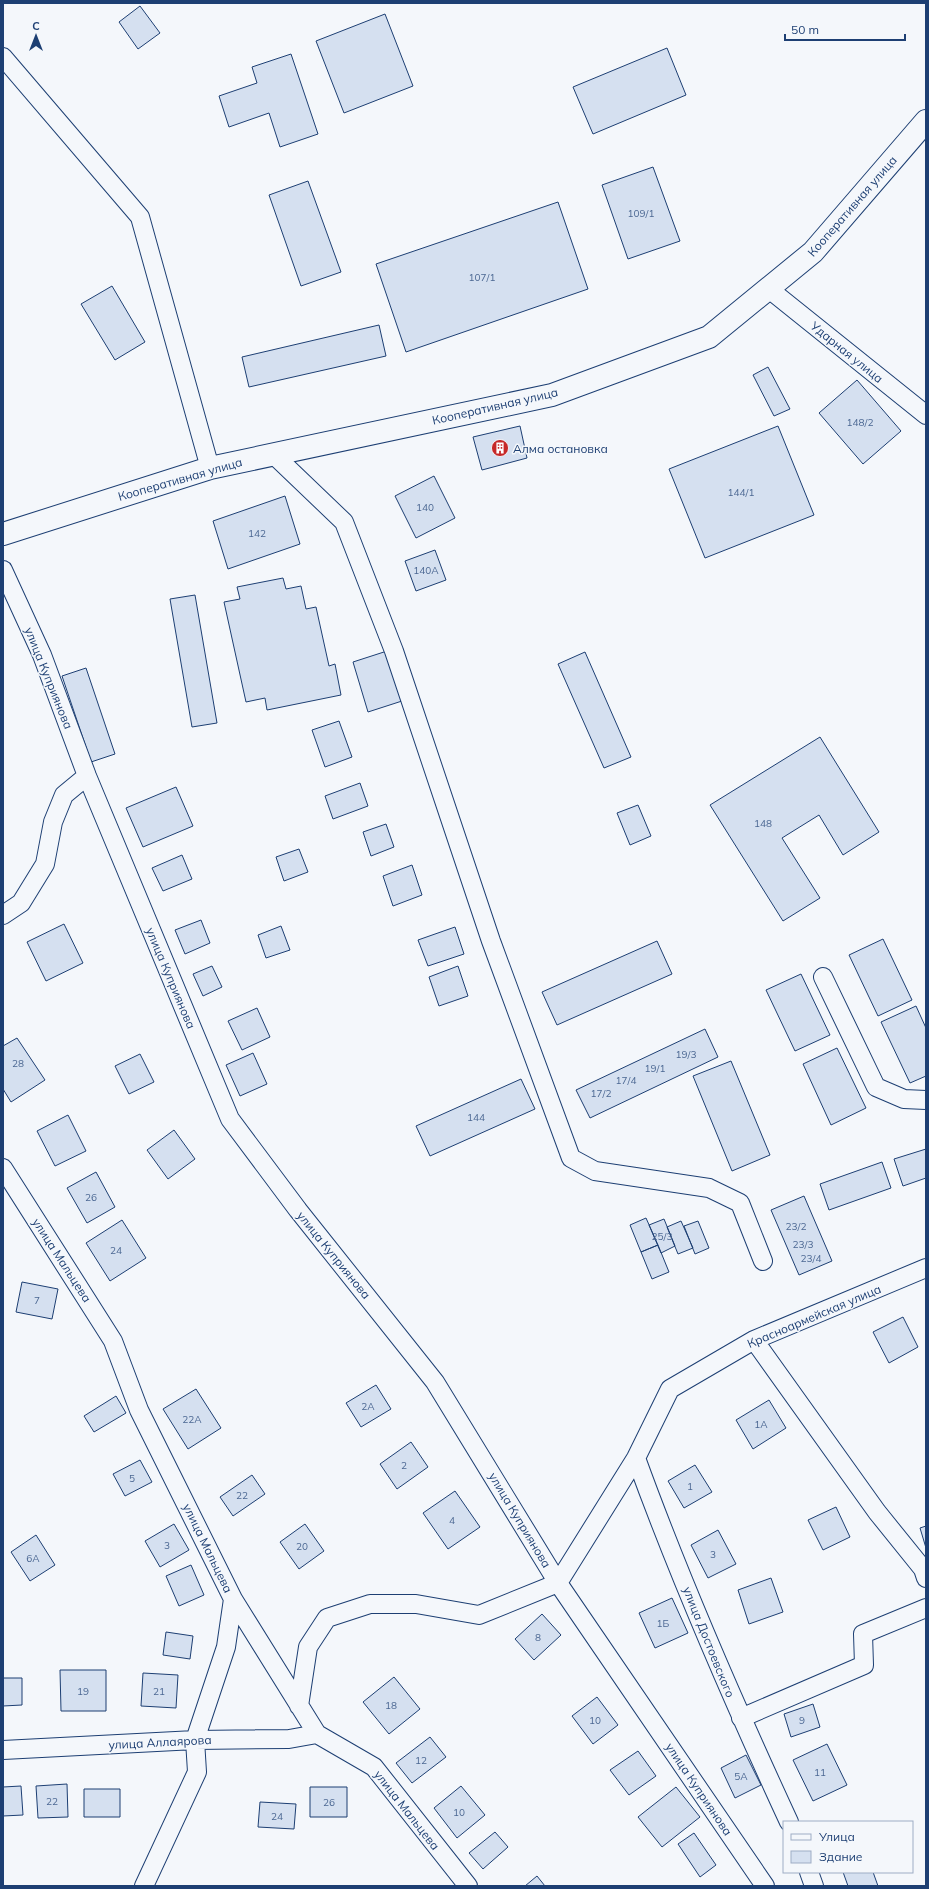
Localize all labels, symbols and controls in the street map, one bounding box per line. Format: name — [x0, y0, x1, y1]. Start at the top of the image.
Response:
north arrow — [16, 16, 56, 56]
scale bar — [785, 16, 905, 42]
text: С — [32, 19, 40, 33]
text: 50 m — [791, 22, 819, 37]
street label: Кооперативная улица — [804, 153, 900, 259]
house number: 109/1 — [628, 207, 654, 220]
house number: 107/1 — [469, 271, 495, 284]
street label: Ударная улица — [807, 318, 886, 386]
street label: Кооперативная улица — [431, 384, 559, 428]
house number: 148/2 — [847, 416, 873, 429]
building icon: Алма остановка — [490, 438, 510, 458]
place label: Алма остановка — [513, 441, 608, 456]
street label: Кооперативная улица — [116, 454, 244, 504]
house number: 144/1 — [728, 486, 754, 499]
house number: 140 — [416, 501, 434, 514]
house number: 142 — [248, 527, 266, 540]
house number: 140А — [413, 564, 439, 577]
street label: улица Куприянова — [22, 625, 76, 731]
house number: 148 — [754, 817, 772, 830]
street label: улица Куприянова — [143, 925, 199, 1031]
house number: 19/3 — [676, 1048, 696, 1061]
house number: 28 — [12, 1057, 24, 1070]
house number: 19/1 — [645, 1062, 665, 1075]
house number: 17/4 — [616, 1074, 636, 1087]
house number: 17/2 — [591, 1087, 611, 1100]
house number: 144 — [467, 1111, 485, 1124]
house number: 26 — [85, 1191, 97, 1204]
street label: улица Куприянова — [294, 1208, 374, 1302]
street label: улица Мальцева — [29, 1215, 95, 1305]
house number: 23/2 — [786, 1220, 806, 1233]
house number: 25/3 — [652, 1230, 672, 1243]
house number: 23/3 — [793, 1238, 813, 1251]
house number: 24 — [110, 1244, 122, 1257]
house number: 23/4 — [801, 1252, 821, 1265]
street label: Красноармейская улица — [745, 1281, 883, 1351]
house number: 7 — [34, 1294, 40, 1307]
house number: 2А — [361, 1400, 375, 1413]
house number: 22А — [182, 1413, 202, 1426]
house number: 1А — [754, 1418, 768, 1431]
house number: 2 — [401, 1459, 407, 1472]
street label: улица Куприянова — [486, 1470, 554, 1570]
house number: 5 — [129, 1472, 135, 1485]
house number: 1 — [687, 1480, 693, 1493]
house number: 22 — [236, 1489, 248, 1502]
street label: улица Мальцева — [180, 1501, 236, 1595]
house number: 4 — [449, 1514, 455, 1527]
house number: 3 — [164, 1539, 170, 1552]
house number: 20 — [296, 1540, 308, 1553]
house number: 3 — [710, 1548, 716, 1561]
house number: 6А — [26, 1552, 40, 1565]
street label: улица Достоевского — [680, 1584, 738, 1700]
house number: 1Б — [657, 1617, 670, 1630]
house number: 8 — [535, 1631, 541, 1644]
house number: 19 — [77, 1685, 89, 1698]
house number: 21 — [153, 1685, 165, 1698]
house number: 18 — [385, 1699, 397, 1712]
house number: 10 — [589, 1714, 601, 1727]
house number: 9 — [799, 1714, 805, 1727]
street label: улица Аллаярова — [108, 1732, 212, 1752]
street label: улица Куприянова — [662, 1740, 736, 1838]
house number: 12 — [415, 1754, 427, 1767]
house number: 11 — [814, 1766, 826, 1779]
street label: улица Мальцева — [371, 1767, 443, 1853]
house number: 5А — [734, 1770, 748, 1783]
house number: 22 — [46, 1795, 58, 1808]
house number: 26 — [323, 1796, 335, 1809]
house number: 10 — [453, 1806, 465, 1819]
house number: 24 — [271, 1810, 283, 1823]
legend — [783, 1821, 913, 1873]
text: Улица — [818, 1829, 855, 1844]
text: Здание — [819, 1849, 863, 1864]

